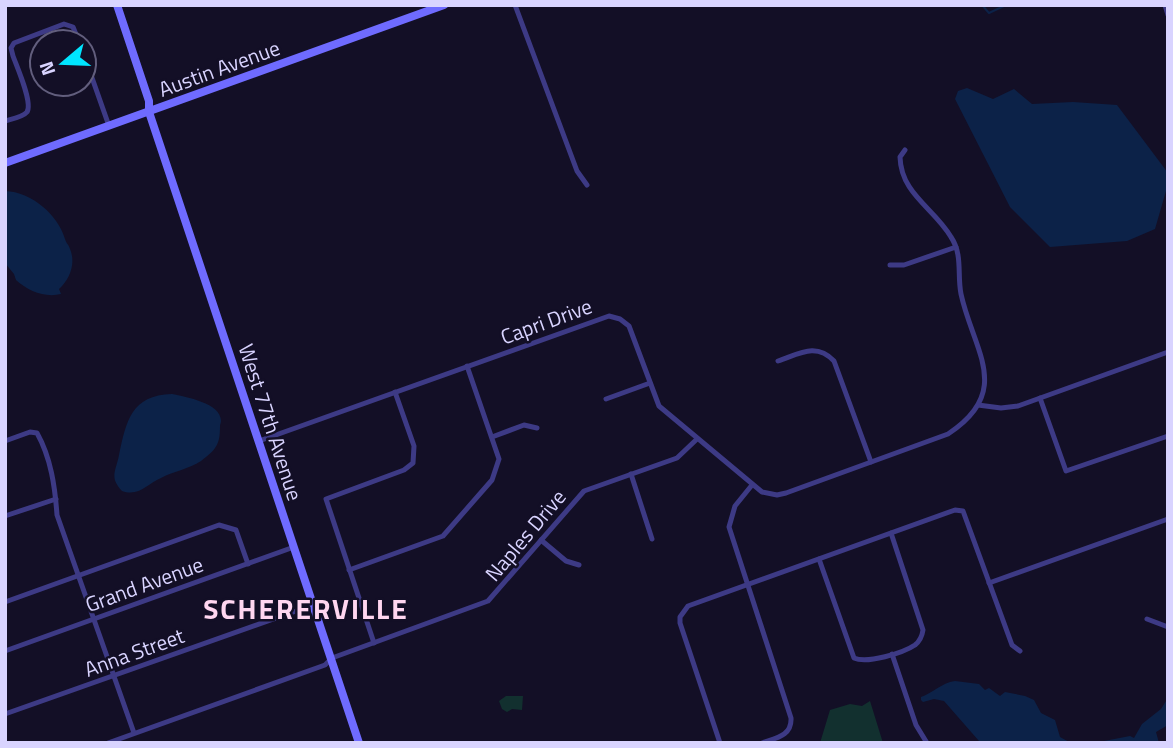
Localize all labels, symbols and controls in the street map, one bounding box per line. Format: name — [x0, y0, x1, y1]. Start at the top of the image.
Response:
north arrow — [28, 28, 98, 98]
street label: Austin Avenue — [154, 31, 284, 105]
text: N — [31, 58, 62, 80]
street label: Capri Drive — [496, 290, 596, 352]
street label: West 77th Avenue — [231, 340, 311, 504]
street label: Naples Drive — [477, 482, 573, 588]
street label: Grand Avenue — [81, 548, 207, 620]
district label: SCHERERVILLE — [203, 587, 409, 630]
street label: Anna Street — [79, 619, 189, 685]

